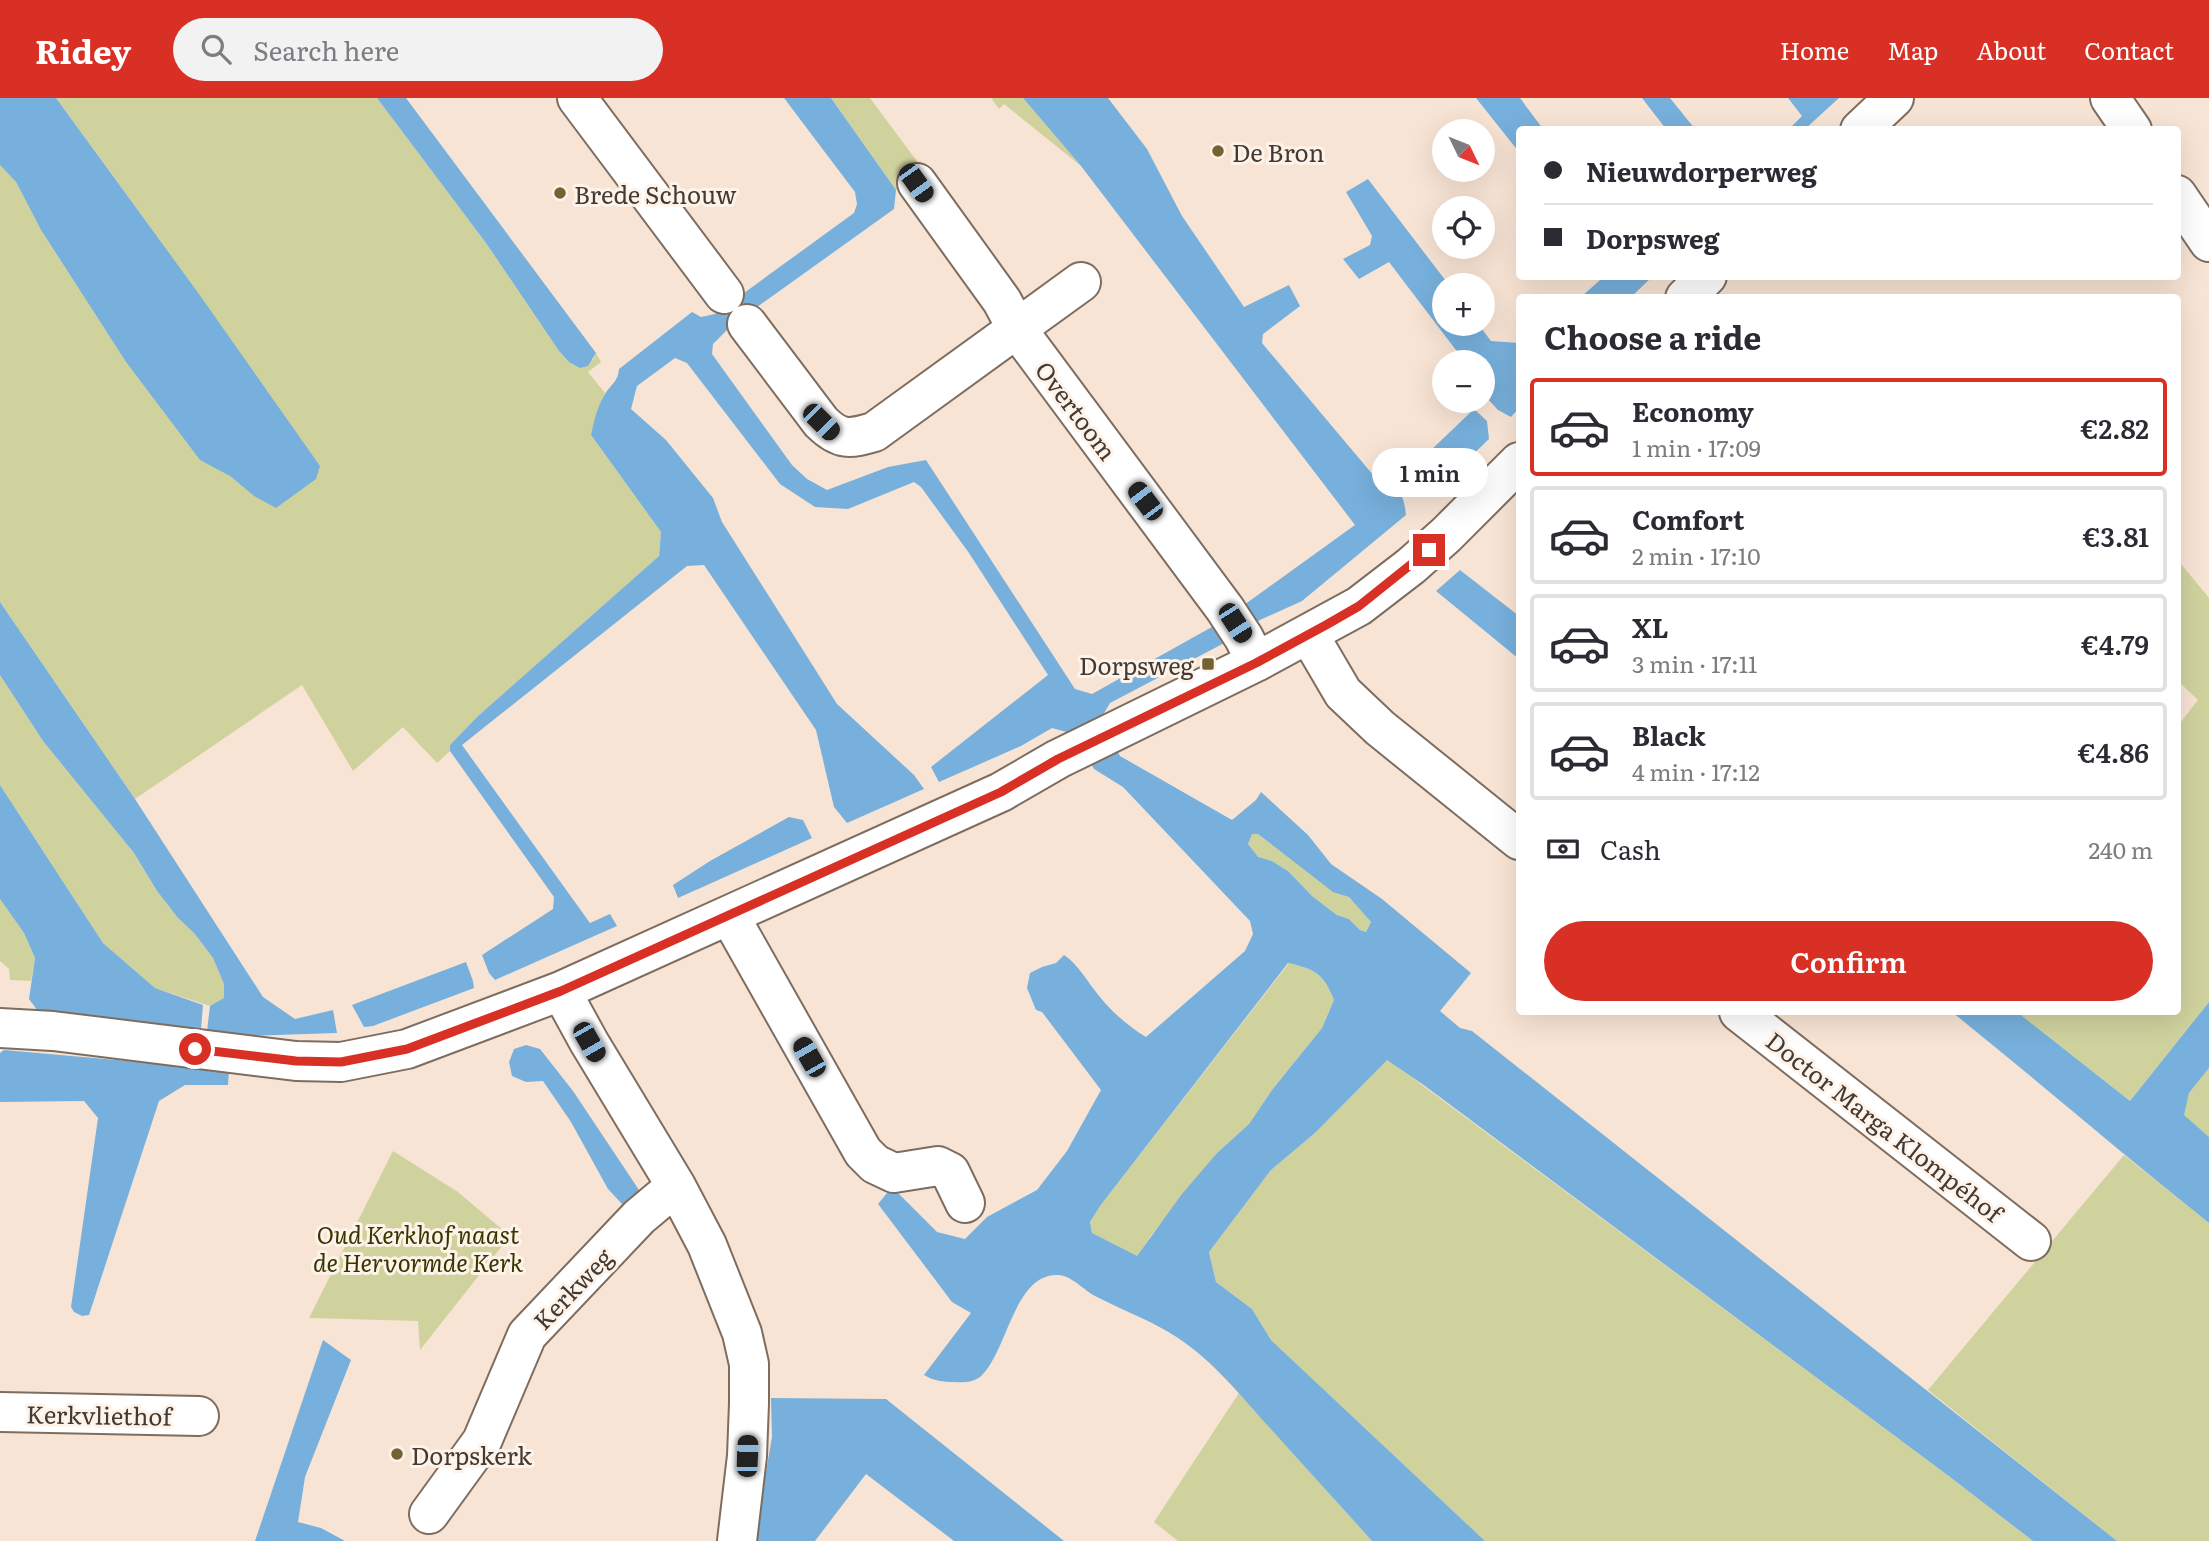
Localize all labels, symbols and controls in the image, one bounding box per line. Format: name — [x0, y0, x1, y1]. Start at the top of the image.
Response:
search box — [173, 18, 663, 81]
text: Ridey — [35, 25, 131, 74]
icon: search — [197, 30, 235, 68]
text: Search here — [253, 30, 399, 69]
text: Home — [1780, 32, 1849, 67]
text: Map — [1887, 32, 1938, 67]
text: About — [1976, 32, 2046, 67]
text: Contact — [2084, 32, 2174, 67]
north arrow — [1432, 119, 1494, 182]
map controls — [1432, 119, 1495, 413]
place label: De Bron — [1232, 134, 1324, 169]
marker: De Bron — [1210, 143, 1226, 159]
text: Nieuwdorperweg — [1586, 151, 1817, 190]
car — [896, 160, 937, 206]
place label: Brede Schouw — [574, 176, 737, 211]
marker: Brede Schouw — [552, 185, 568, 201]
button: locate — [1432, 196, 1495, 259]
text: Dorpsweg — [1586, 218, 1720, 257]
button: + — [1432, 273, 1495, 336]
text: Choose a ride — [1544, 312, 1761, 360]
button: − — [1432, 350, 1495, 413]
street label: Overtoom — [1028, 353, 1126, 467]
text: Economy — [1632, 391, 1754, 430]
icon: car — [1548, 396, 1611, 459]
car — [799, 400, 844, 444]
text: €2.82 — [2080, 408, 2149, 447]
text: 1 min · 17:09 — [1632, 430, 1761, 464]
callout: 1 min — [1371, 448, 1487, 498]
text: 1 min — [1400, 455, 1460, 489]
car — [1124, 478, 1167, 524]
text: Comfort — [1632, 499, 1744, 538]
icon: car — [1548, 504, 1611, 567]
text: €3.81 — [2082, 516, 2149, 555]
route end — [1413, 534, 1445, 566]
text: 2 min · 17:10 — [1632, 538, 1761, 572]
car — [1215, 600, 1256, 646]
text: XL — [1632, 607, 1669, 646]
icon: car — [1548, 612, 1611, 675]
text: €4.79 — [2081, 624, 2149, 663]
text: 3 min · 17:11 — [1632, 646, 1757, 680]
place label: Dorpsweg — [1079, 647, 1195, 682]
marker: Dorpsweg — [1200, 656, 1216, 672]
text: Black — [1632, 715, 1706, 754]
icon: car — [1548, 720, 1611, 783]
text: €4.86 — [2078, 732, 2149, 771]
text: 4 min · 17:12 — [1632, 754, 1760, 788]
text: Cash — [1600, 829, 1661, 868]
icon: cash — [1544, 830, 1582, 868]
text: 240 m — [2088, 832, 2153, 866]
button: Confirm — [1544, 921, 2153, 1001]
car — [570, 1019, 609, 1065]
street label: Doctor Marga Klompéhof — [1759, 1023, 2012, 1230]
route start — [179, 1033, 211, 1065]
car — [790, 1034, 829, 1080]
park label: Oud Kerkhof naast de Hervormde Kerk — [313, 1216, 524, 1279]
street label: Kerkweg — [524, 1239, 620, 1337]
street label: Kerkvliethof — [26, 1395, 174, 1433]
car — [736, 1435, 759, 1477]
place label: Dorpskerk — [411, 1437, 532, 1472]
marker: Dorpskerk — [389, 1446, 405, 1462]

